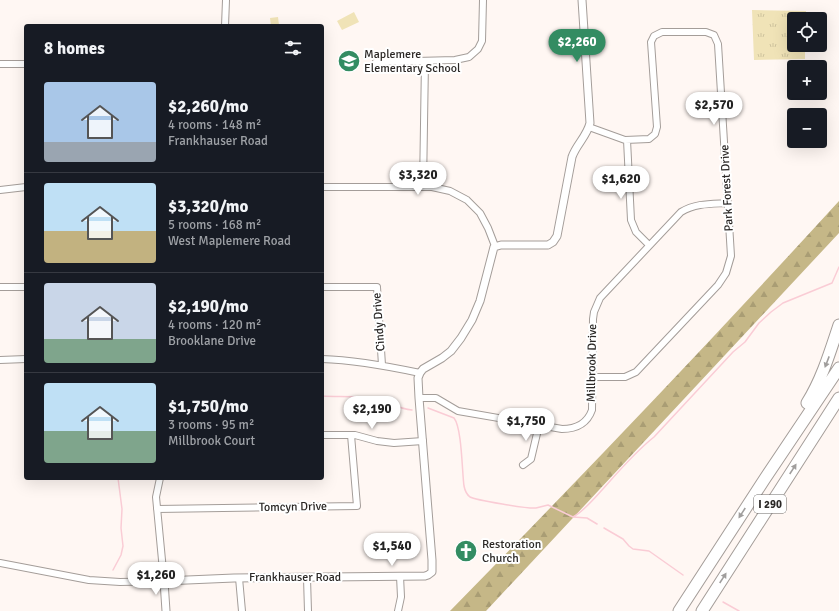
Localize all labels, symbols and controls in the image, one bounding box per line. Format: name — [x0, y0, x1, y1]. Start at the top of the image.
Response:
map controls — [787, 12, 827, 148]
button: locate — [787, 12, 827, 52]
pin: $2,260 — [544, 29, 610, 63]
text: $2,260 — [558, 34, 596, 50]
icon: filters — [282, 37, 304, 59]
text: 8 homes — [44, 38, 105, 59]
place label: Maplemere Elementary School — [364, 47, 461, 76]
school or university icon: Maplemere Elementary School — [336, 48, 362, 74]
button: + — [787, 60, 827, 100]
pin: $2,570 — [681, 92, 747, 126]
text: $2,260/mo — [168, 96, 248, 117]
text: $2,570 — [695, 97, 733, 113]
icon: home — [76, 98, 124, 146]
button: − — [787, 108, 827, 148]
text: 4 rooms · 148 m² — [168, 117, 261, 133]
text: Frankhauser Road — [168, 133, 268, 149]
street label: Park Forest Drive — [717, 144, 737, 232]
pin: $3,320 — [385, 162, 451, 196]
pin: $1,620 — [588, 166, 654, 200]
text: $3,320 — [399, 167, 437, 183]
text: $1,620 — [602, 171, 640, 187]
text: $3,320/mo — [168, 196, 248, 217]
icon: home — [76, 199, 124, 247]
text: 5 rooms · 168 m² — [168, 217, 261, 233]
text: West Maplemere Road — [168, 233, 291, 249]
street label: Cindy Drive — [369, 292, 389, 352]
text: $2,190/mo — [168, 296, 248, 317]
icon: home — [76, 299, 124, 347]
text: 4 rooms · 120 m² — [168, 317, 261, 333]
street label: Millbrook Drive — [584, 324, 600, 402]
text: Brooklane Drive — [168, 333, 256, 349]
one-way arrow — [823, 356, 829, 368]
text: $1,750/mo — [168, 396, 248, 417]
pin: $2,190 — [339, 396, 405, 430]
icon: home — [76, 399, 124, 447]
text: $2,190 — [353, 401, 391, 417]
pin: $1,750 — [493, 408, 559, 442]
text: $1,750 — [507, 413, 545, 429]
text: 3 rooms · 95 m² — [168, 417, 254, 433]
text: Millbrook Court — [168, 433, 255, 449]
one-way arrow — [789, 463, 797, 474]
road number: I 290 — [754, 495, 786, 513]
street label: Tomcyn Drive — [259, 499, 327, 515]
one-way arrow — [739, 507, 746, 519]
pin: $1,540 — [359, 533, 425, 567]
place label: Restoration Church — [482, 537, 541, 566]
text: $1,540 — [373, 538, 411, 554]
church icon: Restoration Church — [453, 538, 479, 564]
pin: $1,260 — [123, 562, 189, 596]
text: $1,260 — [137, 567, 175, 583]
street label: Frankhauser Road — [249, 570, 341, 585]
one-way arrow — [719, 573, 727, 583]

